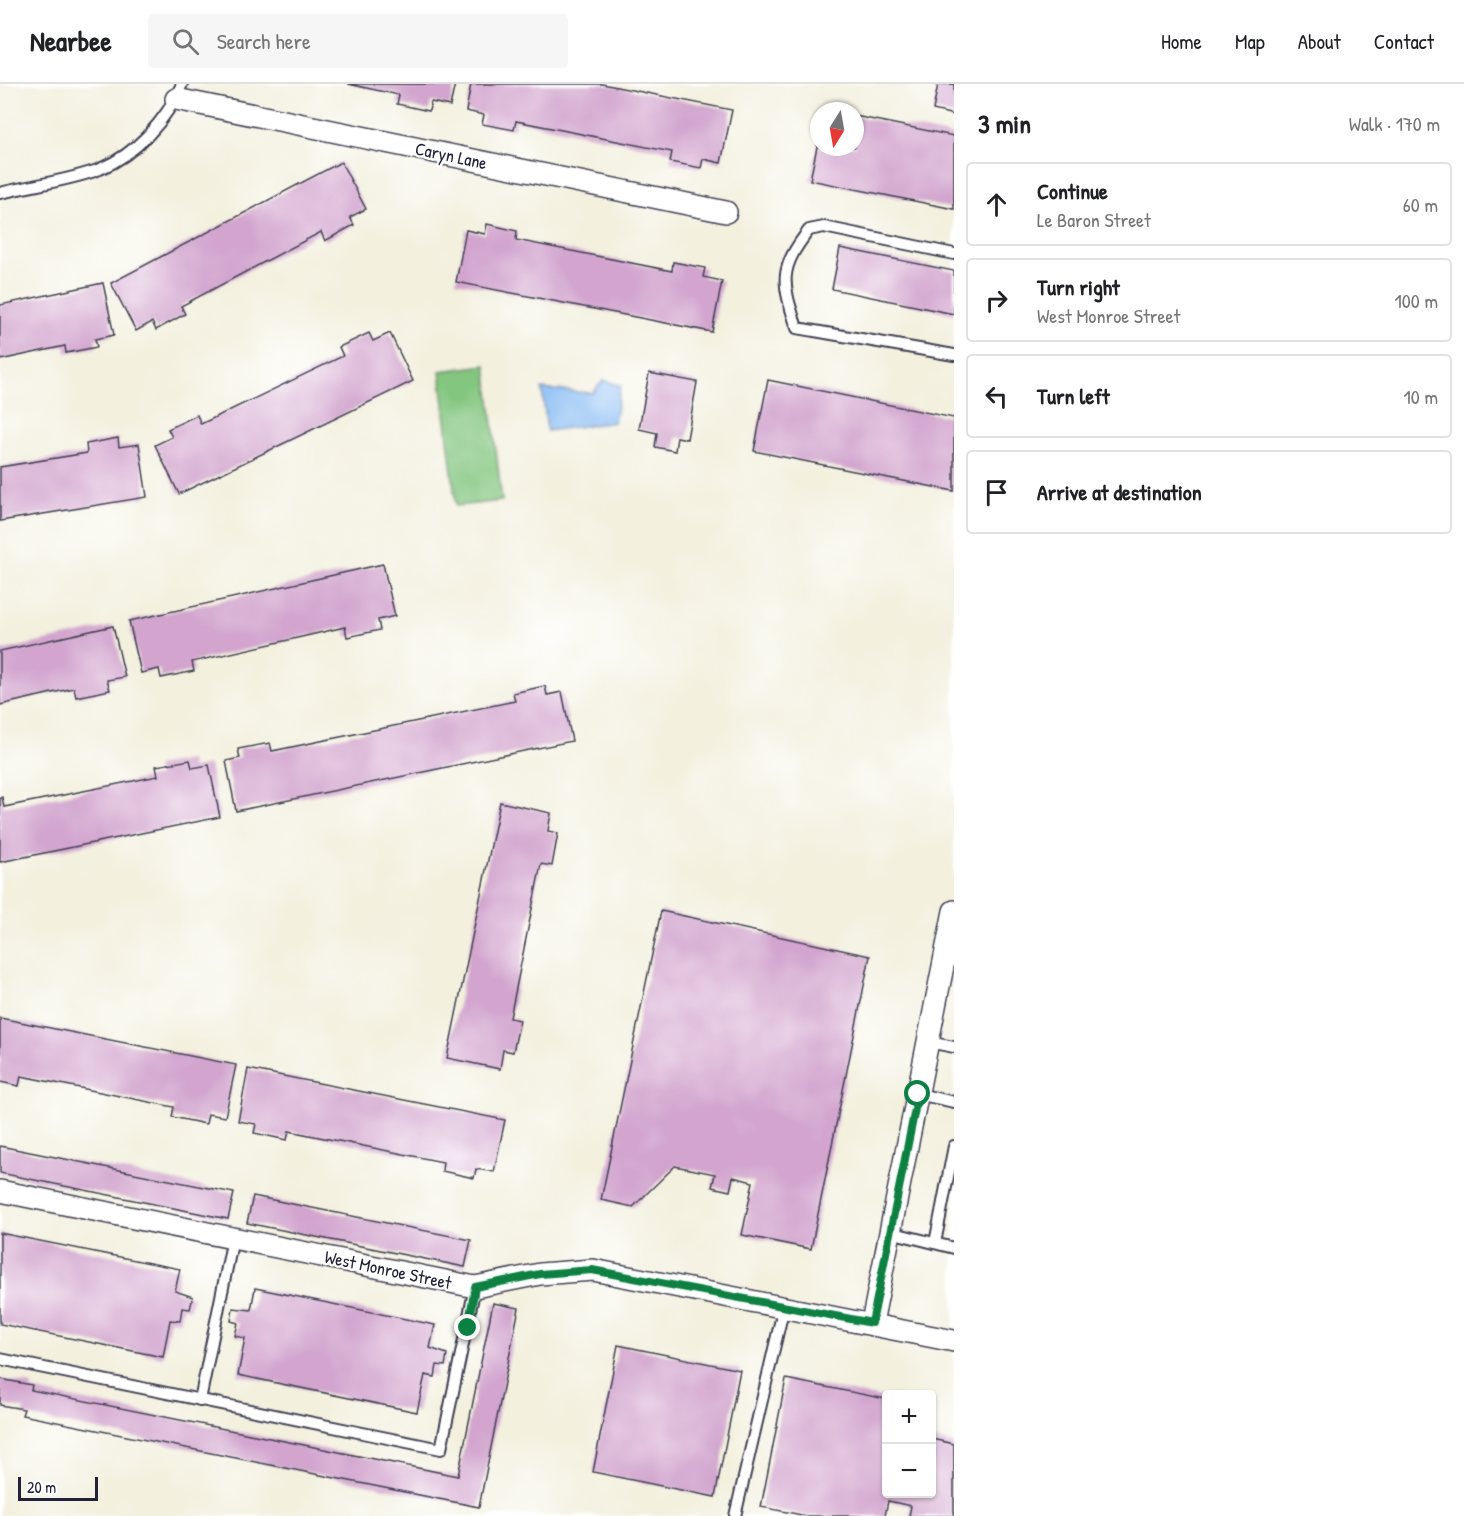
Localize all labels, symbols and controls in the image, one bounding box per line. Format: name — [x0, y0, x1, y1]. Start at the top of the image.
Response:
search box — [148, 14, 568, 68]
text: Nearbee — [30, 22, 112, 60]
icon: search — [169, 25, 202, 58]
text: Search here — [217, 26, 311, 56]
text: Home — [1161, 27, 1202, 56]
text: Map — [1235, 27, 1265, 56]
text: About — [1298, 27, 1341, 56]
text: Contact — [1374, 27, 1434, 56]
north arrow — [810, 102, 864, 156]
text: 3 min — [978, 106, 1031, 141]
text: Walk · 170 m — [1349, 110, 1440, 137]
street label: Caryn Lane — [413, 136, 489, 175]
text: Continue — [1037, 176, 1108, 206]
icon: ahead — [980, 188, 1013, 221]
text: 60 m — [1403, 191, 1438, 218]
text: Le Baron Street — [1037, 206, 1151, 233]
text: Turn right — [1037, 272, 1120, 302]
icon: right — [980, 284, 1013, 317]
text: 100 m — [1395, 287, 1438, 314]
text: West Monroe Street — [1037, 302, 1180, 329]
icon: left — [980, 380, 1013, 413]
text: Turn left — [1037, 381, 1110, 411]
text: 10 m — [1404, 383, 1438, 410]
icon: arrive — [980, 476, 1013, 509]
text: Arrive at destination — [1037, 477, 1202, 507]
route start — [904, 1080, 930, 1106]
street label: West Monroe Street — [322, 1244, 455, 1295]
route end — [454, 1314, 480, 1340]
map controls — [882, 1390, 936, 1498]
button: + — [882, 1390, 936, 1444]
button: − — [882, 1444, 936, 1498]
scale bar — [18, 1474, 98, 1502]
text: 20 m — [27, 1476, 56, 1498]

